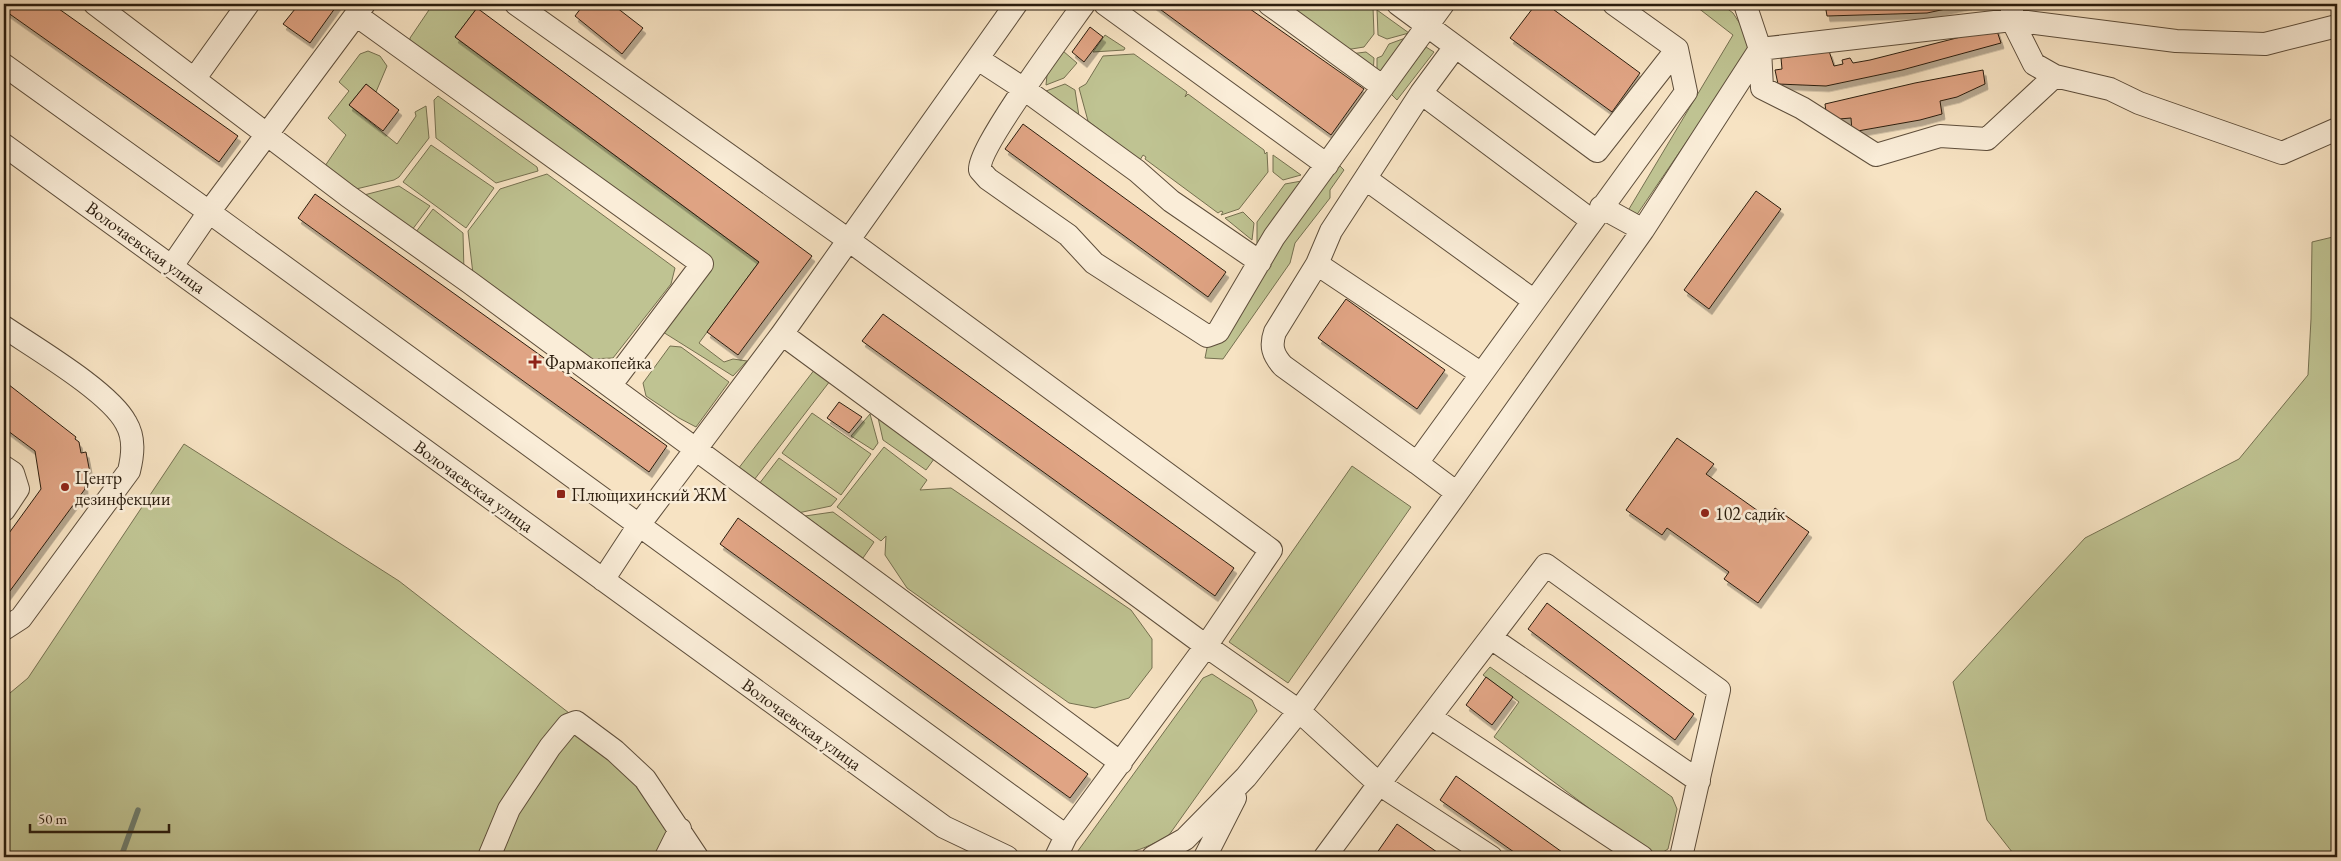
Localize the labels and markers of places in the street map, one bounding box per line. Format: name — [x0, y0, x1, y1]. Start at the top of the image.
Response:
place label: Фармакопейка — [545, 351, 653, 374]
marker: Фармакопейка — [529, 356, 541, 368]
place label: Центр дезинфекции — [75, 466, 171, 510]
marker: Центр дезинфекции — [59, 481, 71, 493]
place label: Плющихинский ЖМ — [571, 483, 727, 506]
marker: Плющихинский ЖМ — [555, 488, 567, 500]
place label: 102 садик — [1715, 502, 1785, 525]
marker: 102 садик — [1699, 507, 1711, 519]

